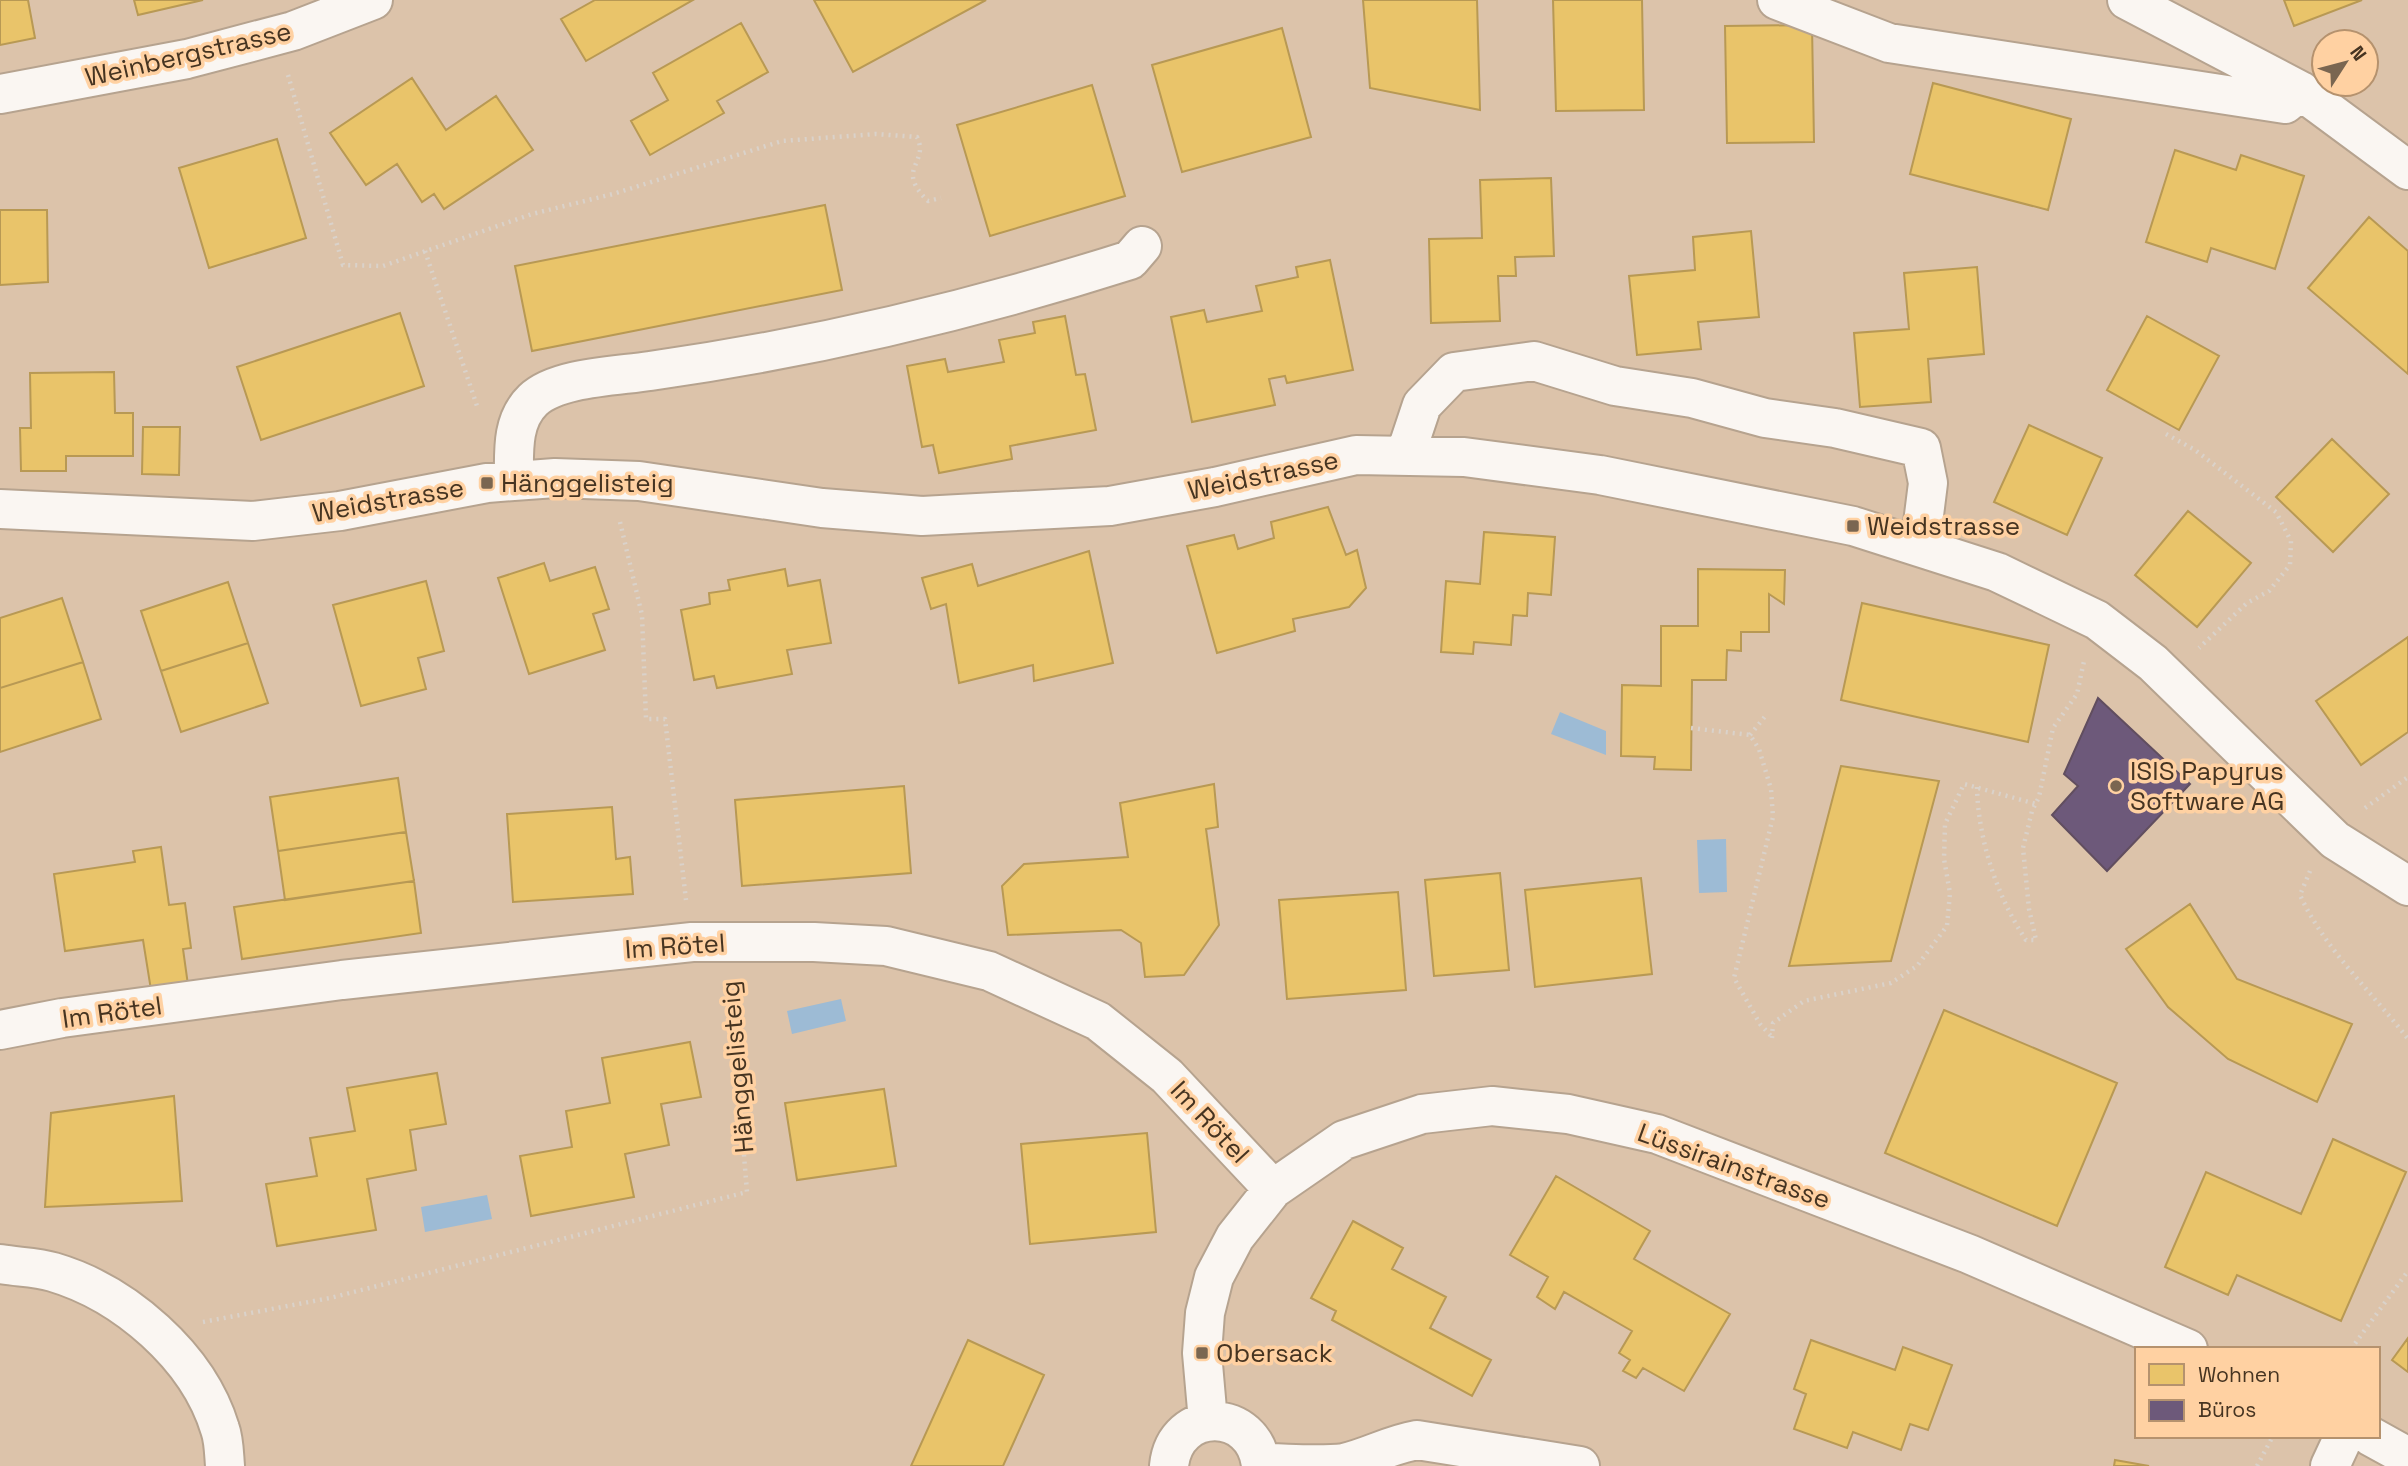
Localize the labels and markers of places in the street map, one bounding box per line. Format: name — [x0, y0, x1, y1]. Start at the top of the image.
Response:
place label: Hänggelisteig — [501, 466, 674, 500]
marker: Hänggelisteig — [479, 475, 495, 491]
place label: Weidstrasse — [1867, 509, 2020, 543]
marker: Weidstrasse — [1845, 518, 1861, 534]
place label: ISIS Papyrus Software AG — [2130, 754, 2284, 818]
marker: ISIS Papyrus Software AG — [2108, 778, 2124, 794]
place label: Obersack — [1216, 1336, 1333, 1370]
marker: Obersack — [1194, 1345, 1210, 1361]

